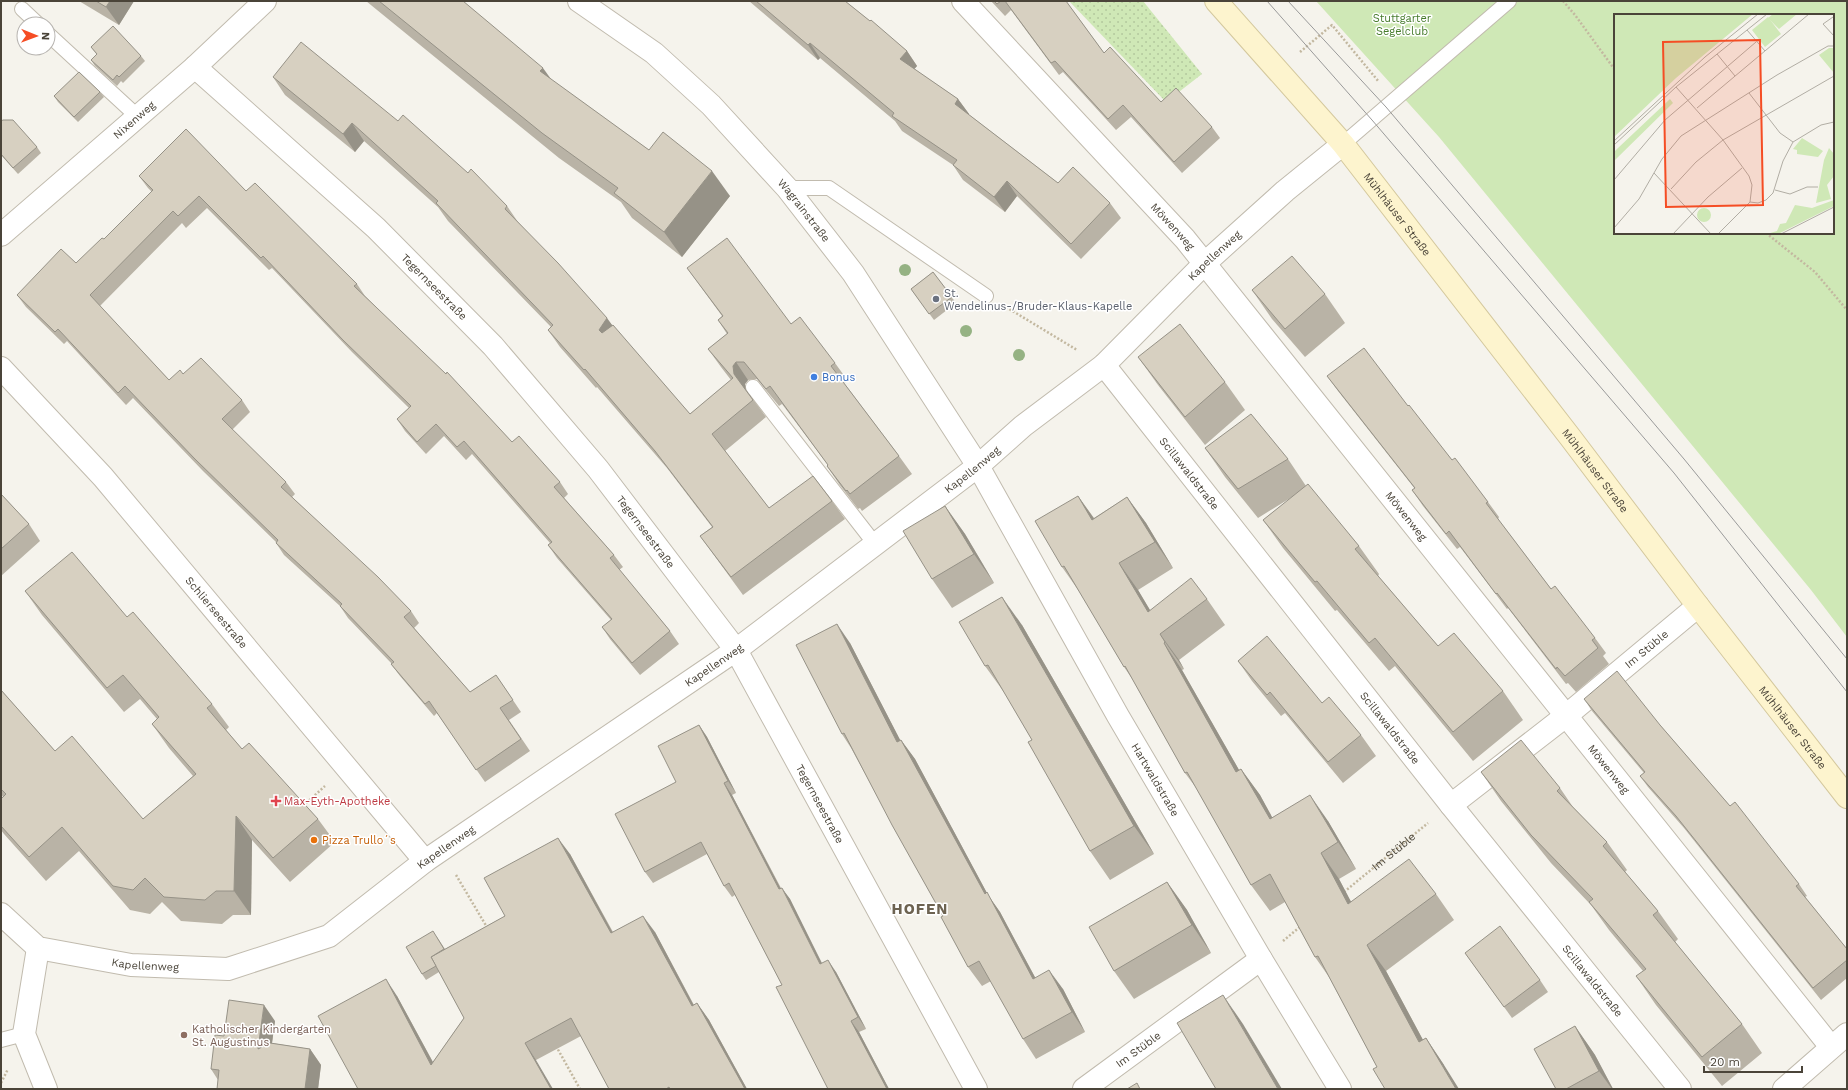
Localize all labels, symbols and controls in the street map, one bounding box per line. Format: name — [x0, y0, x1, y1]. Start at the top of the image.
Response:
park label: Stuttgarter Segelclub — [1373, 12, 1432, 38]
inset map — [1614, 14, 1834, 234]
north arrow — [16, 16, 56, 56]
text: N — [39, 32, 52, 40]
street label: Nixenweg — [111, 98, 158, 141]
street label: Mühlhäuser Straße — [1361, 170, 1434, 258]
street label: Wagrainstraße — [775, 176, 833, 244]
street label: Möwenweg — [1148, 200, 1198, 253]
street label: Kapellenweg — [1185, 227, 1244, 283]
street label: Tegernseestraße — [399, 251, 470, 323]
place label: St. Wendelinus-/Bruder-Klaus-Kapelle — [944, 287, 1132, 313]
marker: St. Wendelinus-/Bruder-Klaus-Kapelle — [931, 294, 941, 304]
place label: Bonus — [822, 371, 855, 384]
marker: Bonus — [809, 372, 819, 382]
street label: Mühlhäuser Straße — [1559, 426, 1631, 515]
street label: Scillawaldstraße — [1157, 434, 1222, 512]
street label: Kapellenweg — [942, 443, 1003, 496]
street label: Möwenweg — [1383, 489, 1430, 543]
street label: Tegernseestraße — [614, 493, 678, 571]
street label: Schlierseestraße — [183, 574, 250, 651]
street label: Im Stüble — [1622, 627, 1671, 671]
street label: Kapellenweg — [682, 640, 746, 689]
street label: Mühlhäuser Straße — [1756, 683, 1829, 772]
street label: Scillawaldstraße — [1357, 689, 1423, 767]
street label: Hartwaldstraße — [1129, 741, 1182, 819]
street label: Möwenweg — [1585, 742, 1632, 796]
street label: Tegernseestraße — [793, 762, 847, 846]
place label: Max-Eyth-Apotheke — [284, 795, 390, 808]
marker: Max-Eyth-Apotheke — [271, 796, 281, 806]
street label: Kapellenweg — [414, 822, 477, 872]
street label: Im Stüble — [1369, 830, 1418, 873]
place label: Pizza Trullo´s — [322, 834, 396, 847]
marker: Pizza Trullo´s — [309, 835, 319, 845]
district label: HOFEN — [892, 900, 948, 918]
street label: Scillawaldstraße — [1560, 942, 1626, 1019]
street label: Kapellenweg — [111, 955, 179, 973]
place label: Katholischer Kindergarten St. Augustinus — [192, 1023, 331, 1049]
street label: Im Stüble — [1113, 1029, 1163, 1070]
marker: Katholischer Kindergarten St. Augustinus — [179, 1030, 189, 1040]
scale bar — [1704, 1048, 1802, 1074]
text: 20 m — [1710, 1055, 1740, 1069]

